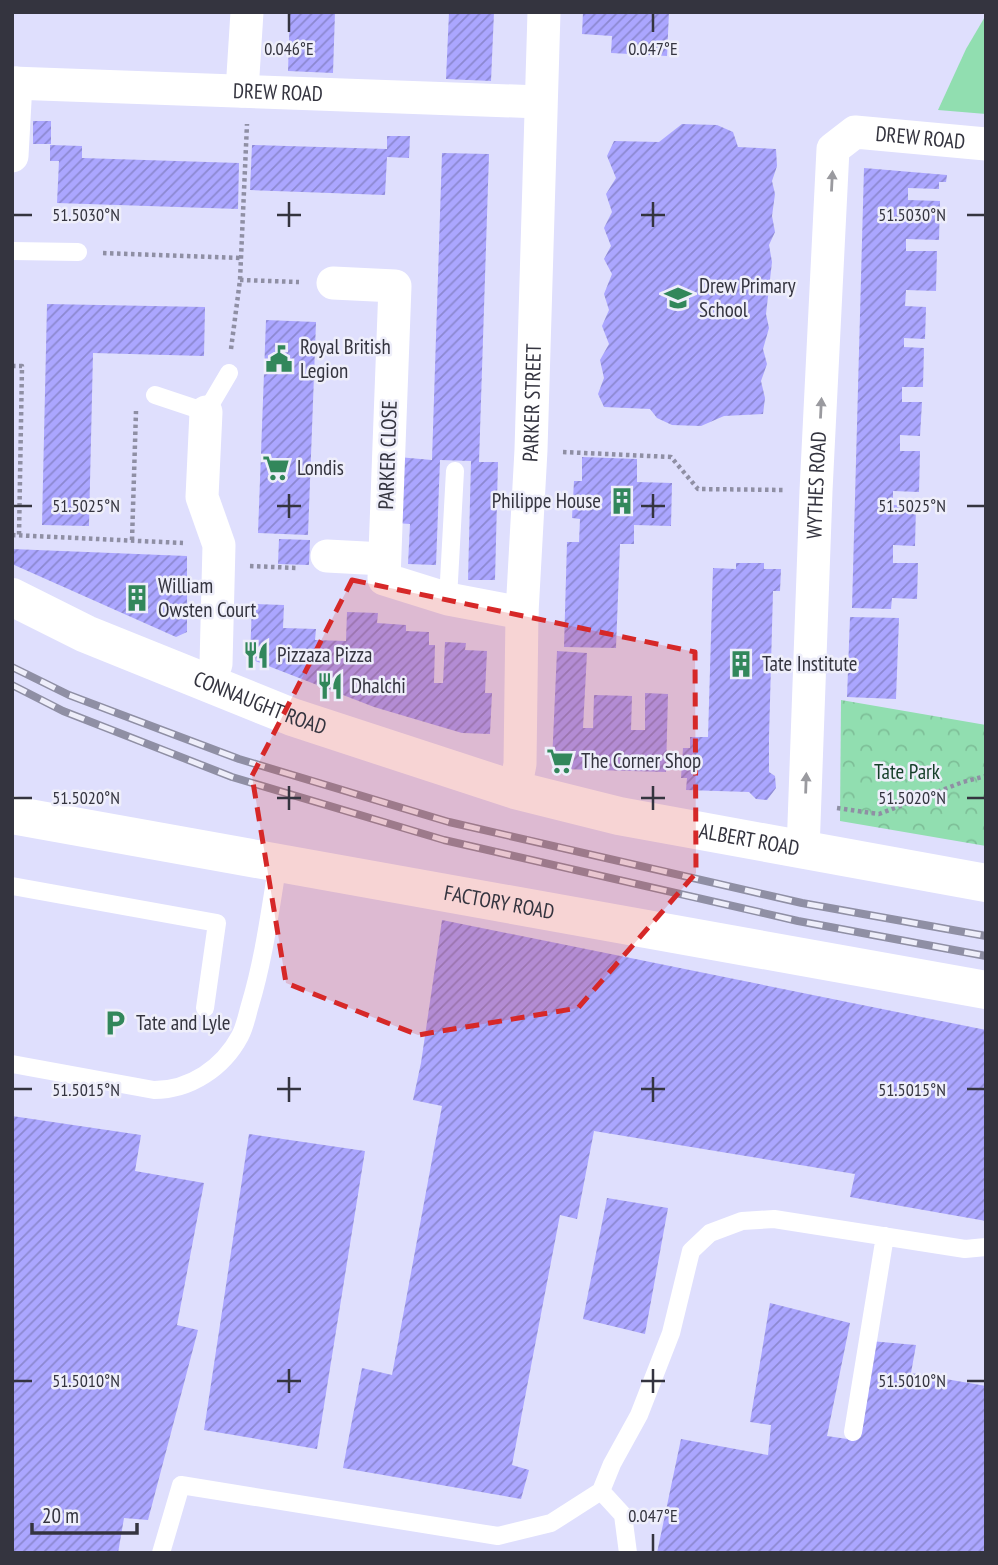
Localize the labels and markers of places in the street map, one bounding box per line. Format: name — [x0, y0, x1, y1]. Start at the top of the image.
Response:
place label: Drew Primary School — [699, 272, 796, 323]
school or university icon: Drew Primary School — [663, 283, 693, 313]
place label: Royal British Legion — [300, 333, 391, 384]
public building icon: Royal British Legion — [264, 344, 294, 374]
supermarket icon: Londis — [261, 453, 291, 483]
place label: Londis — [297, 454, 344, 481]
building icon: Philippe House — [607, 486, 637, 516]
place label: Philippe House — [492, 487, 601, 514]
place label: William Owsten Court — [158, 572, 256, 623]
building icon: William Owsten Court — [122, 583, 152, 613]
restaurant icon: Pizzaza Pizza — [241, 640, 271, 670]
place label: Pizzaza Pizza — [277, 641, 373, 668]
building icon: Tate Institute — [726, 649, 756, 679]
place label: Tate Institute — [762, 650, 857, 677]
restaurant icon: Dhalchi — [315, 671, 345, 701]
place label: Dhalchi — [351, 672, 406, 699]
supermarket icon: The Corner Shop — [545, 746, 575, 776]
place label: The Corner Shop — [581, 747, 701, 774]
parking icon: Tate and Lyle — [100, 1008, 130, 1038]
place label: Tate and Lyle — [136, 1009, 230, 1036]

